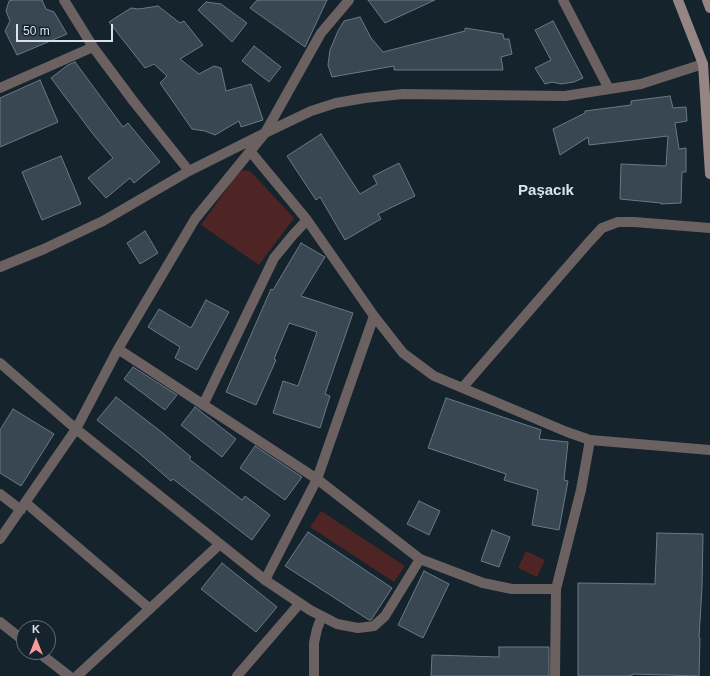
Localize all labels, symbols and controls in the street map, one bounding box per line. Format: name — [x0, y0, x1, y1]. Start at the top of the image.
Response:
scale bar — [18, 16, 115, 42]
text: 50 m — [23, 24, 50, 38]
district label: Paşacık — [518, 182, 574, 200]
north arrow — [16, 620, 56, 660]
text: K — [32, 623, 40, 635]

